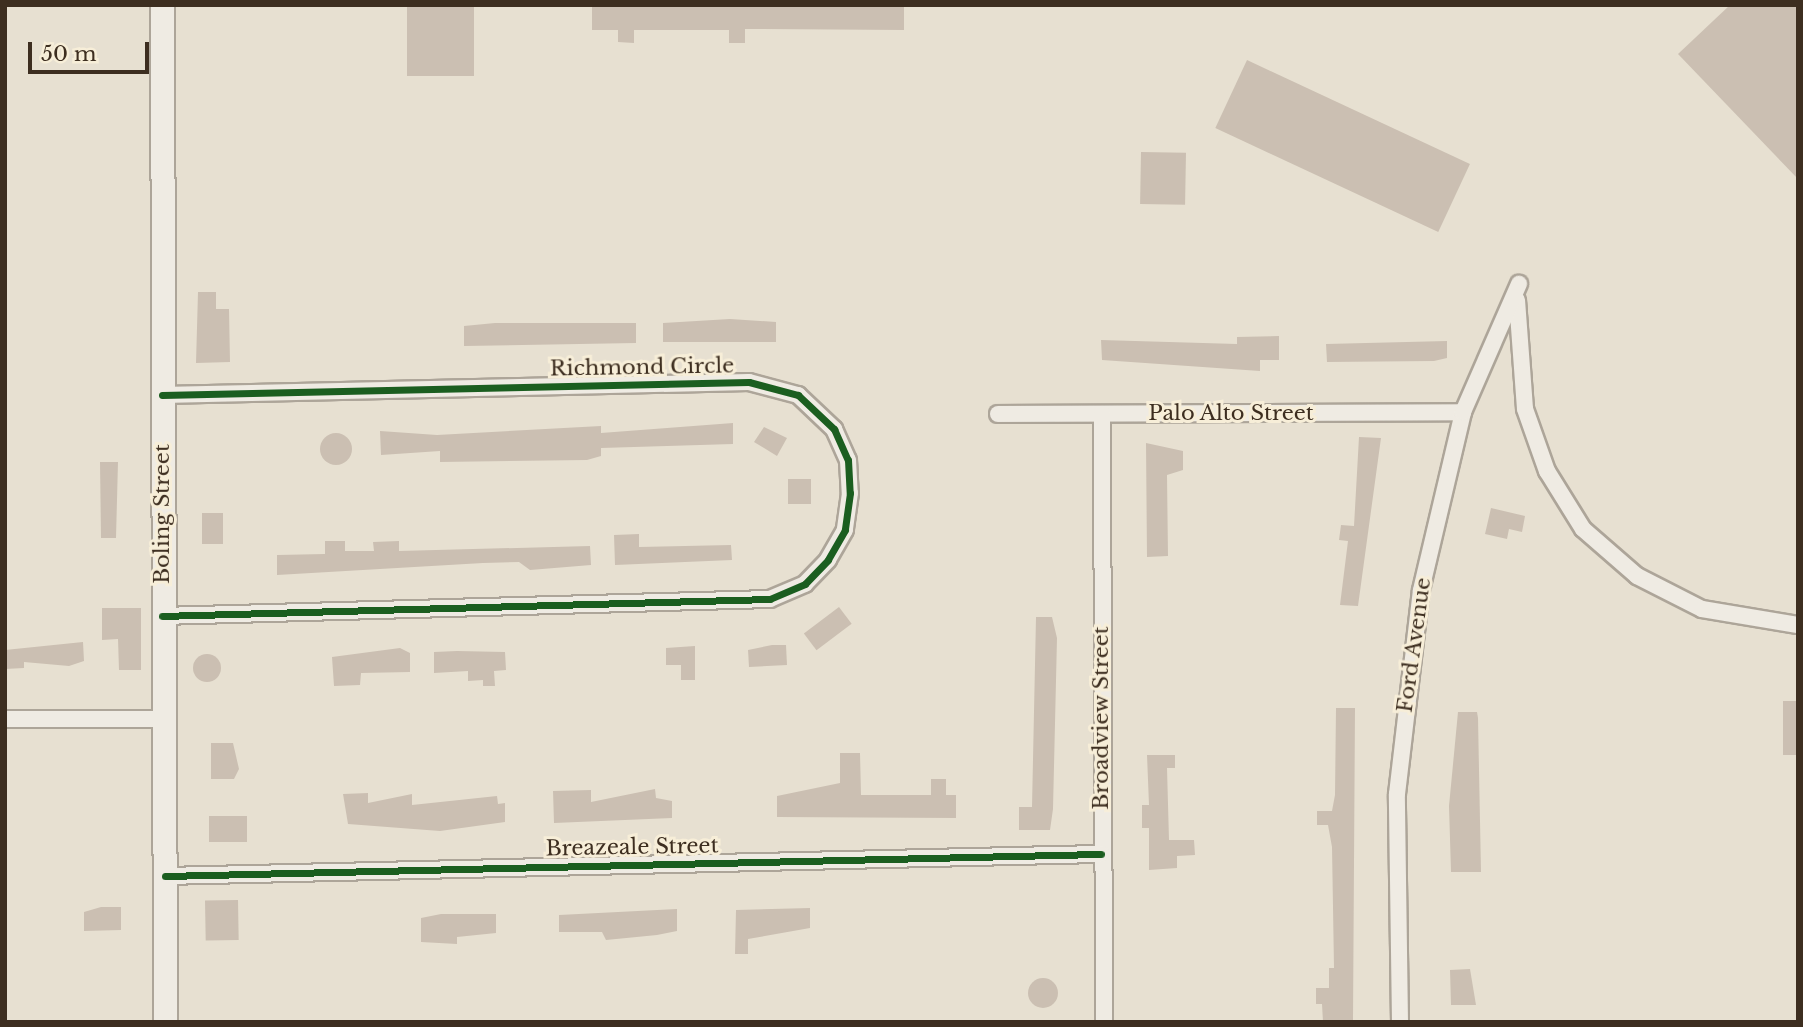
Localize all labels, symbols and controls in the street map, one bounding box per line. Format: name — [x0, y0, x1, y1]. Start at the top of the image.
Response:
scale bar — [32, 28, 152, 72]
text: 50 m — [41, 41, 96, 67]
street label: Richmond Circle — [550, 353, 734, 381]
street label: Palo Alto Street — [1148, 400, 1314, 426]
street label: Boling Street — [149, 444, 175, 584]
street label: Ford Avenue — [1392, 575, 1436, 715]
street label: Broadview Street — [1088, 626, 1114, 810]
street label: Breazeale Street — [545, 833, 719, 861]

